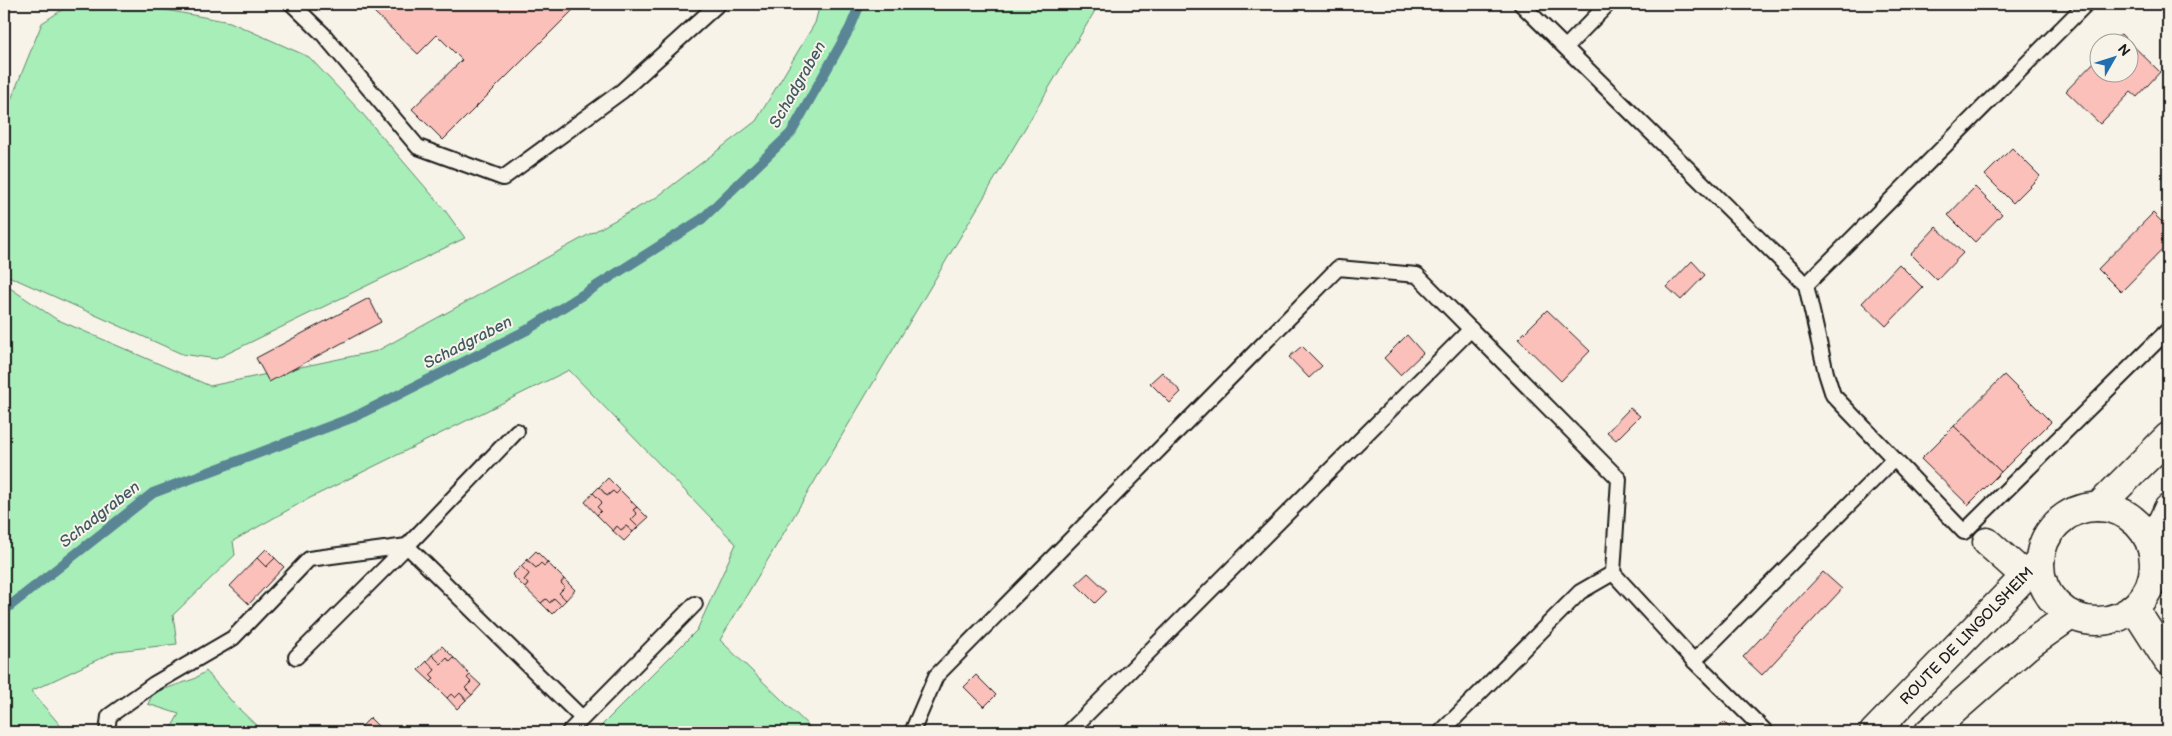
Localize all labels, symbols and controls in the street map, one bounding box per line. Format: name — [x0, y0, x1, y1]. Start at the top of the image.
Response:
north arrow — [2090, 32, 2140, 82]
water label: Schadgraben — [766, 38, 830, 132]
text: N — [2114, 41, 2134, 60]
water label: Schadgraben — [421, 313, 515, 373]
water label: Schadgraben — [56, 478, 144, 552]
street label: ROUTE DE LINGOLSHEIM — [1896, 563, 2038, 709]

